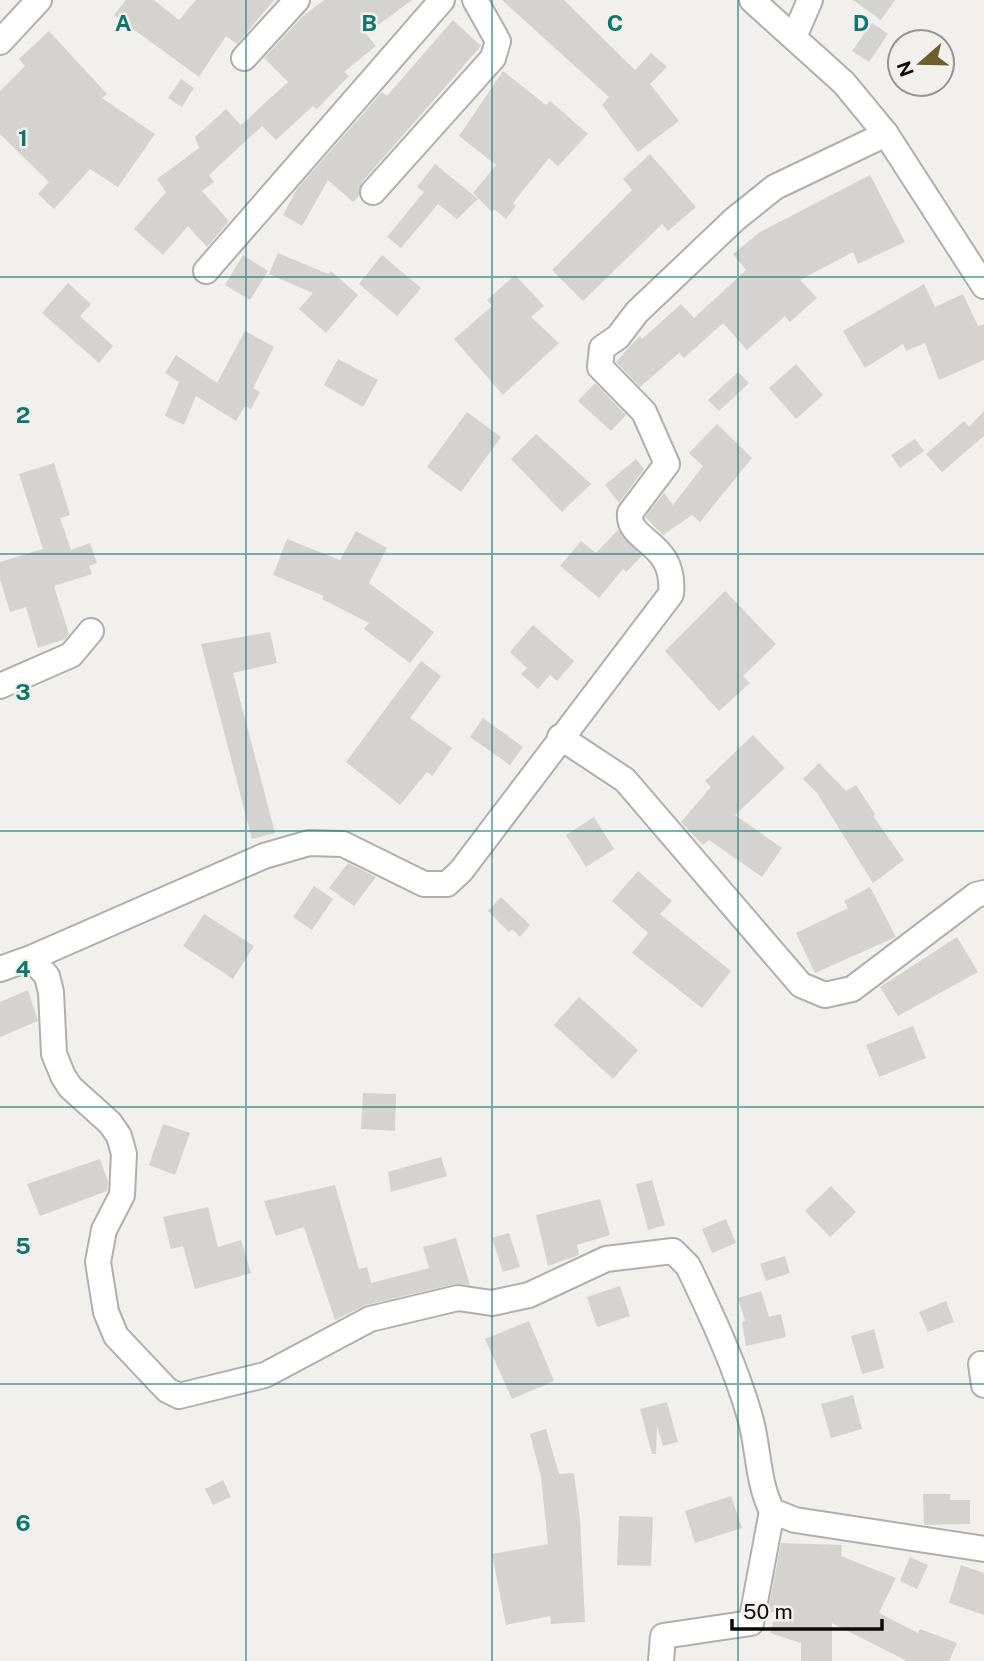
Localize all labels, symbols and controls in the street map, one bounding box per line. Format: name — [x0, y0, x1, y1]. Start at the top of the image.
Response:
text: A — [115, 9, 132, 36]
text: B — [361, 9, 377, 36]
text: C — [607, 9, 623, 36]
text: D — [853, 9, 869, 36]
north arrow — [886, 28, 956, 98]
text: N — [892, 58, 918, 80]
text: 1 — [18, 124, 28, 151]
text: 2 — [16, 401, 30, 428]
text: 3 — [15, 678, 31, 705]
text: 4 — [15, 955, 31, 982]
text: 5 — [15, 1232, 31, 1259]
text: 6 — [15, 1509, 31, 1536]
scale bar — [732, 1588, 883, 1632]
text: 50 m — [743, 1599, 793, 1624]

